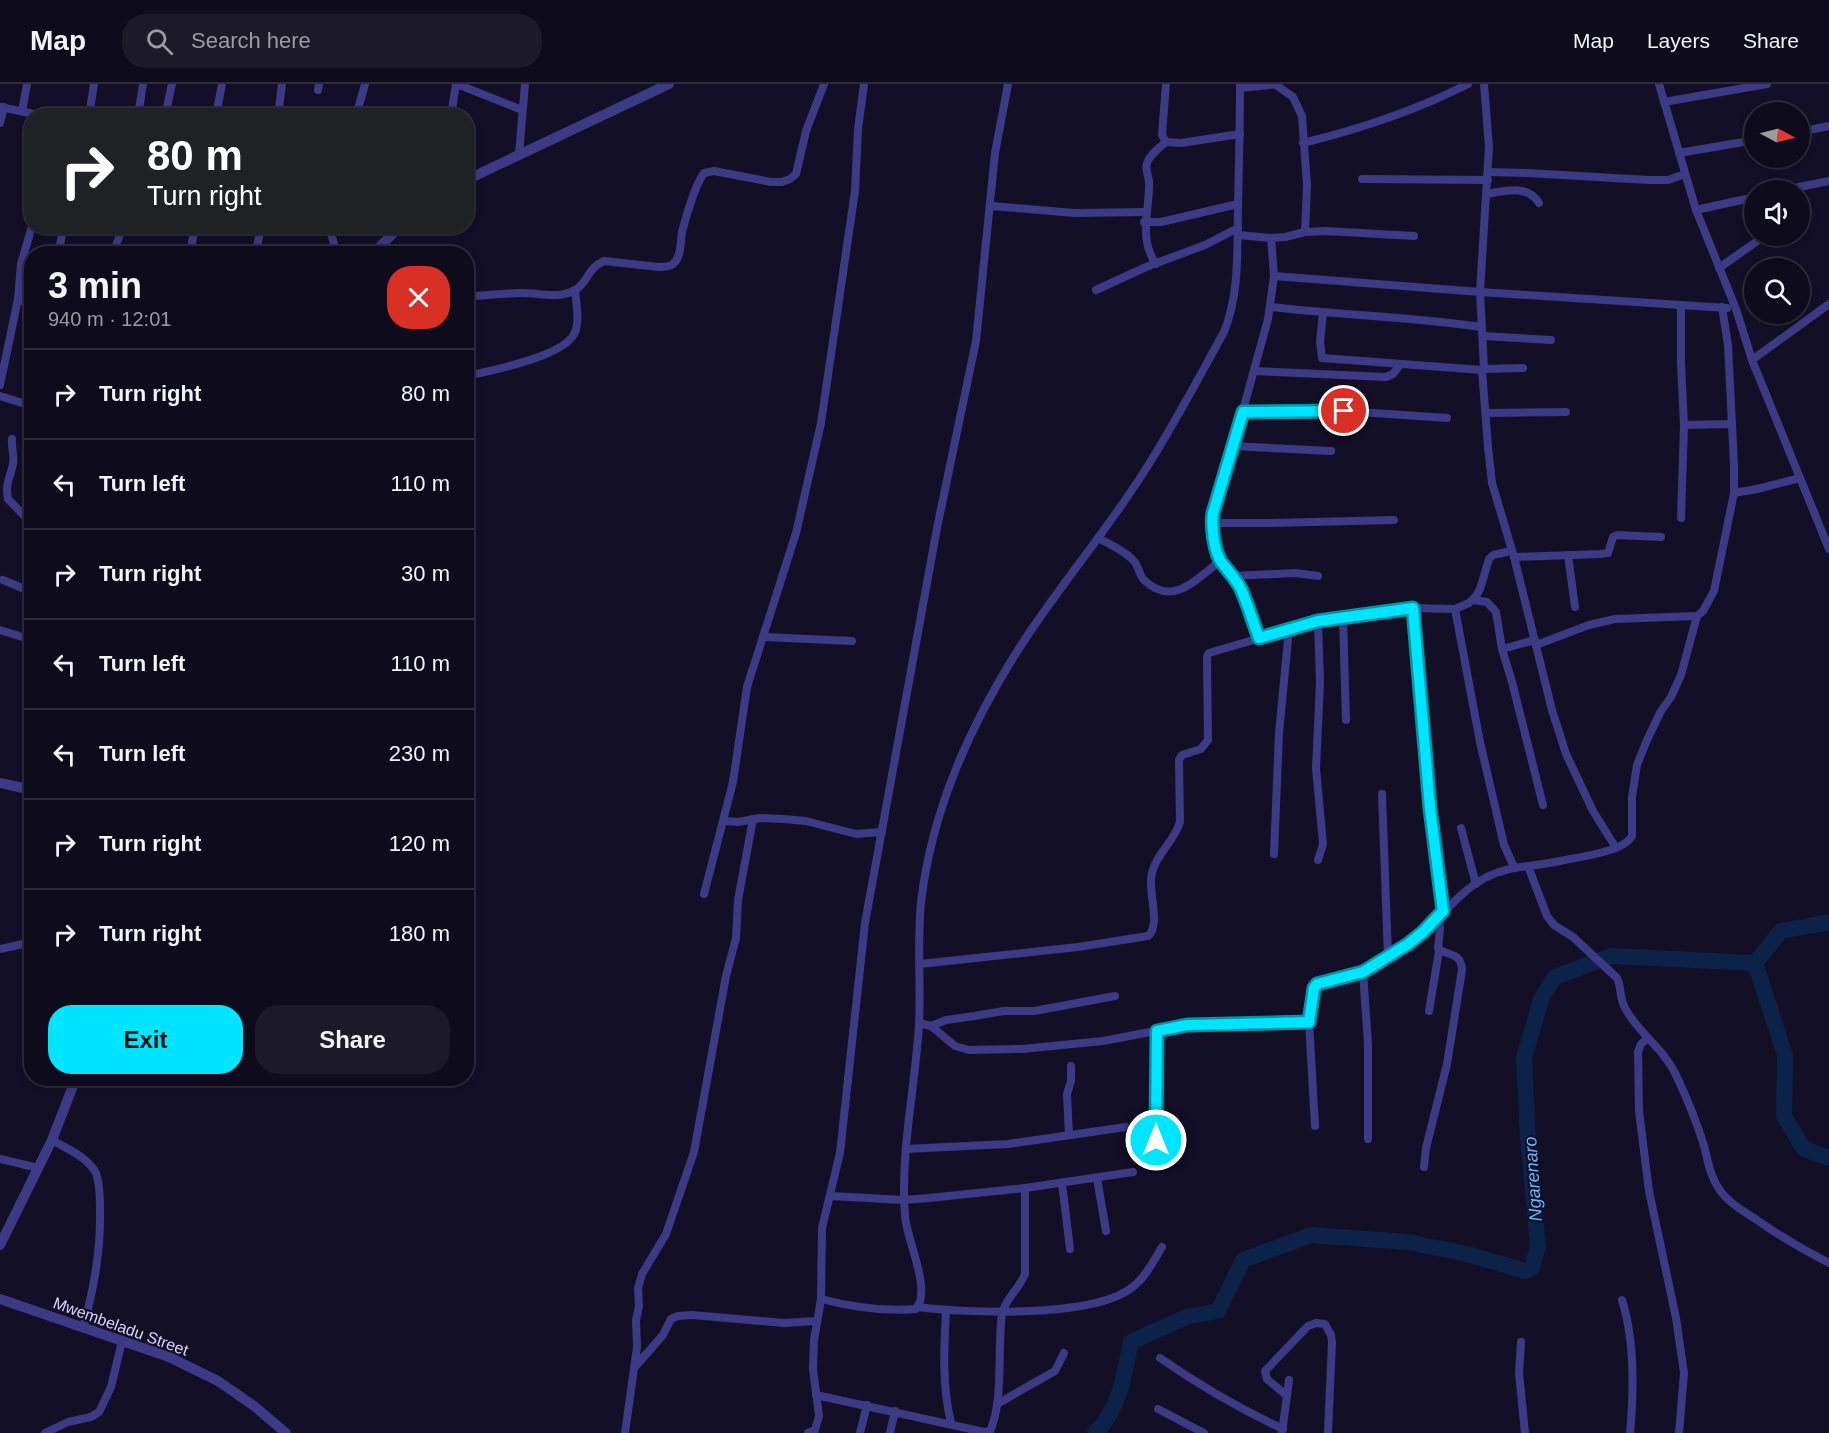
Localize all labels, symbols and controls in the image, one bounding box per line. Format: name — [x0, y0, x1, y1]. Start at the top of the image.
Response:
search box — [122, 14, 542, 68]
text: Map — [30, 25, 86, 56]
icon: search — [143, 25, 176, 58]
text: Search here — [191, 28, 311, 53]
text: Map — [1573, 29, 1614, 52]
text: Layers — [1647, 29, 1710, 52]
text: Share — [1743, 29, 1799, 52]
north arrow — [1744, 102, 1810, 168]
map controls — [1744, 102, 1810, 324]
icon: right — [48, 132, 126, 210]
text: 80 m — [147, 132, 243, 179]
button: sound — [1744, 180, 1810, 246]
text: Turn right — [147, 181, 262, 211]
button: search — [1744, 258, 1810, 324]
text: 3 min — [48, 265, 142, 306]
button: close — [387, 266, 450, 329]
text: 940 m · 12:01 — [48, 308, 171, 330]
icon: right — [48, 378, 81, 411]
text: Turn right — [99, 381, 201, 406]
text: 80 m — [401, 381, 450, 406]
pin — [1318, 385, 1369, 436]
icon: arrive — [1327, 394, 1360, 427]
icon: left — [48, 468, 81, 501]
text: Turn left — [99, 471, 185, 496]
text: 110 m — [390, 471, 450, 496]
icon: right — [48, 558, 81, 591]
text: Turn right — [99, 561, 201, 586]
text: 30 m — [401, 561, 450, 586]
icon: left — [48, 648, 81, 681]
text: Turn left — [99, 651, 185, 676]
text: 110 m — [390, 651, 450, 676]
icon: left — [48, 738, 81, 771]
text: Turn left — [99, 741, 185, 766]
text: 230 m — [389, 741, 450, 766]
icon: right — [48, 828, 81, 861]
text: Turn right — [99, 831, 201, 856]
text: 120 m — [389, 831, 450, 856]
icon: right — [48, 918, 81, 951]
text: Turn right — [99, 921, 201, 946]
text: 180 m — [389, 921, 450, 946]
button: Exit — [48, 1005, 243, 1074]
button: Share — [255, 1005, 450, 1074]
position arrow — [1124, 1108, 1188, 1172]
water label: Ngarenaro — [1520, 1136, 1546, 1222]
street label: Mwembeladu Street — [51, 1294, 191, 1359]

